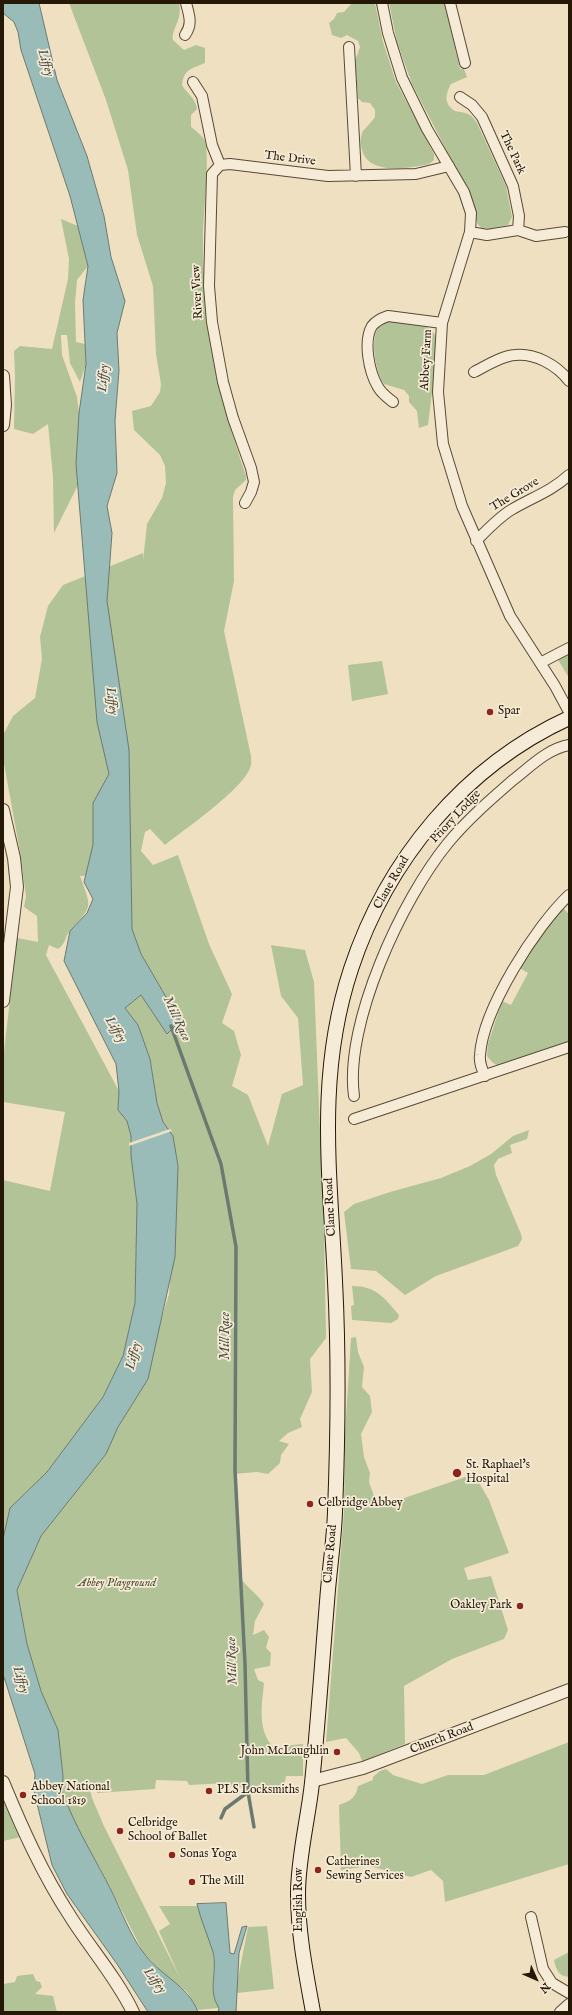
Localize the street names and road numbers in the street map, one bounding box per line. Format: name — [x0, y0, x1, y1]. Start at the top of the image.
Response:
street label: The Park — [496, 129, 528, 177]
street label: The Drive — [264, 149, 316, 169]
street label: River View — [189, 264, 207, 320]
street label: Abbey Farm — [418, 329, 436, 391]
street label: The Grove — [488, 475, 542, 515]
street label: Priory Lodge — [428, 787, 484, 847]
street label: Clane Road — [371, 854, 413, 912]
street label: Clane Road — [322, 1177, 340, 1237]
street label: Clane Road — [321, 1524, 341, 1584]
street label: Church Road — [408, 1720, 476, 1758]
street label: English Row — [293, 1868, 307, 1932]

